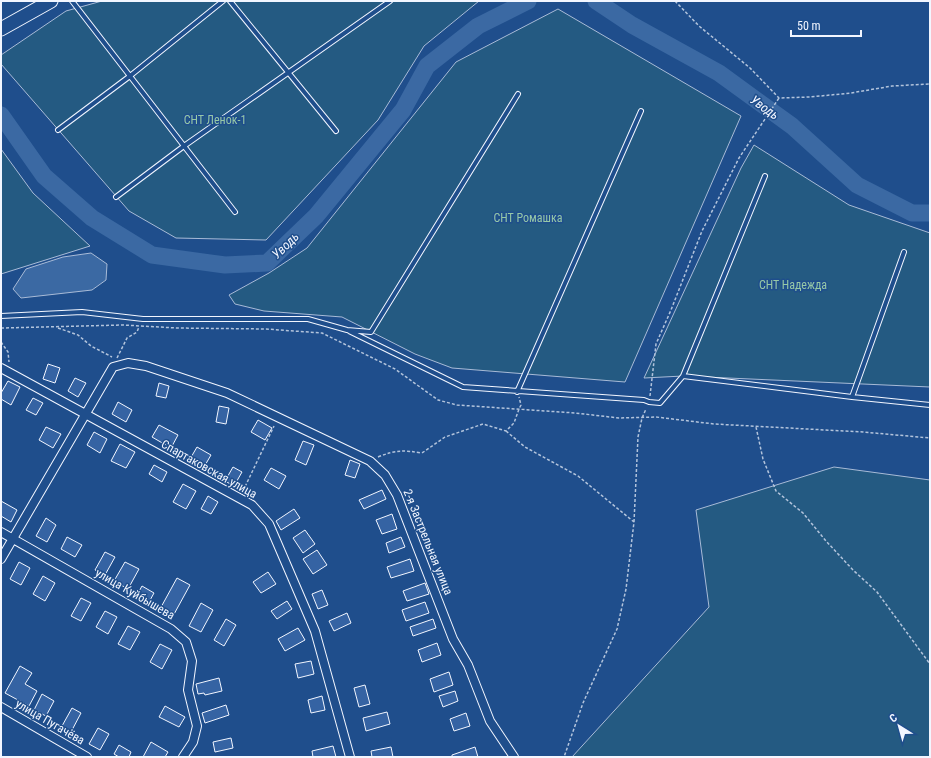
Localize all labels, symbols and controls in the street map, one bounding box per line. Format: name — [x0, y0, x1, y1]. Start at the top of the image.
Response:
scale bar — [791, 12, 861, 38]
text: 50 m — [797, 19, 821, 33]
water label: Уводь — [747, 92, 782, 123]
park label: СНТ Ленок-1 — [184, 113, 246, 127]
park label: СНТ Ромашка — [494, 211, 563, 225]
water label: Уводь — [269, 229, 302, 262]
park label: СНТ Надежда — [759, 278, 827, 292]
street label: Спартаковская улица — [159, 437, 259, 501]
street label: 2-я Застрельная улица — [400, 487, 456, 597]
street label: улица Куйбышева — [93, 566, 177, 622]
street label: улица Пугачёва — [13, 697, 87, 748]
north arrow — [879, 706, 919, 746]
text: С — [887, 711, 900, 725]

